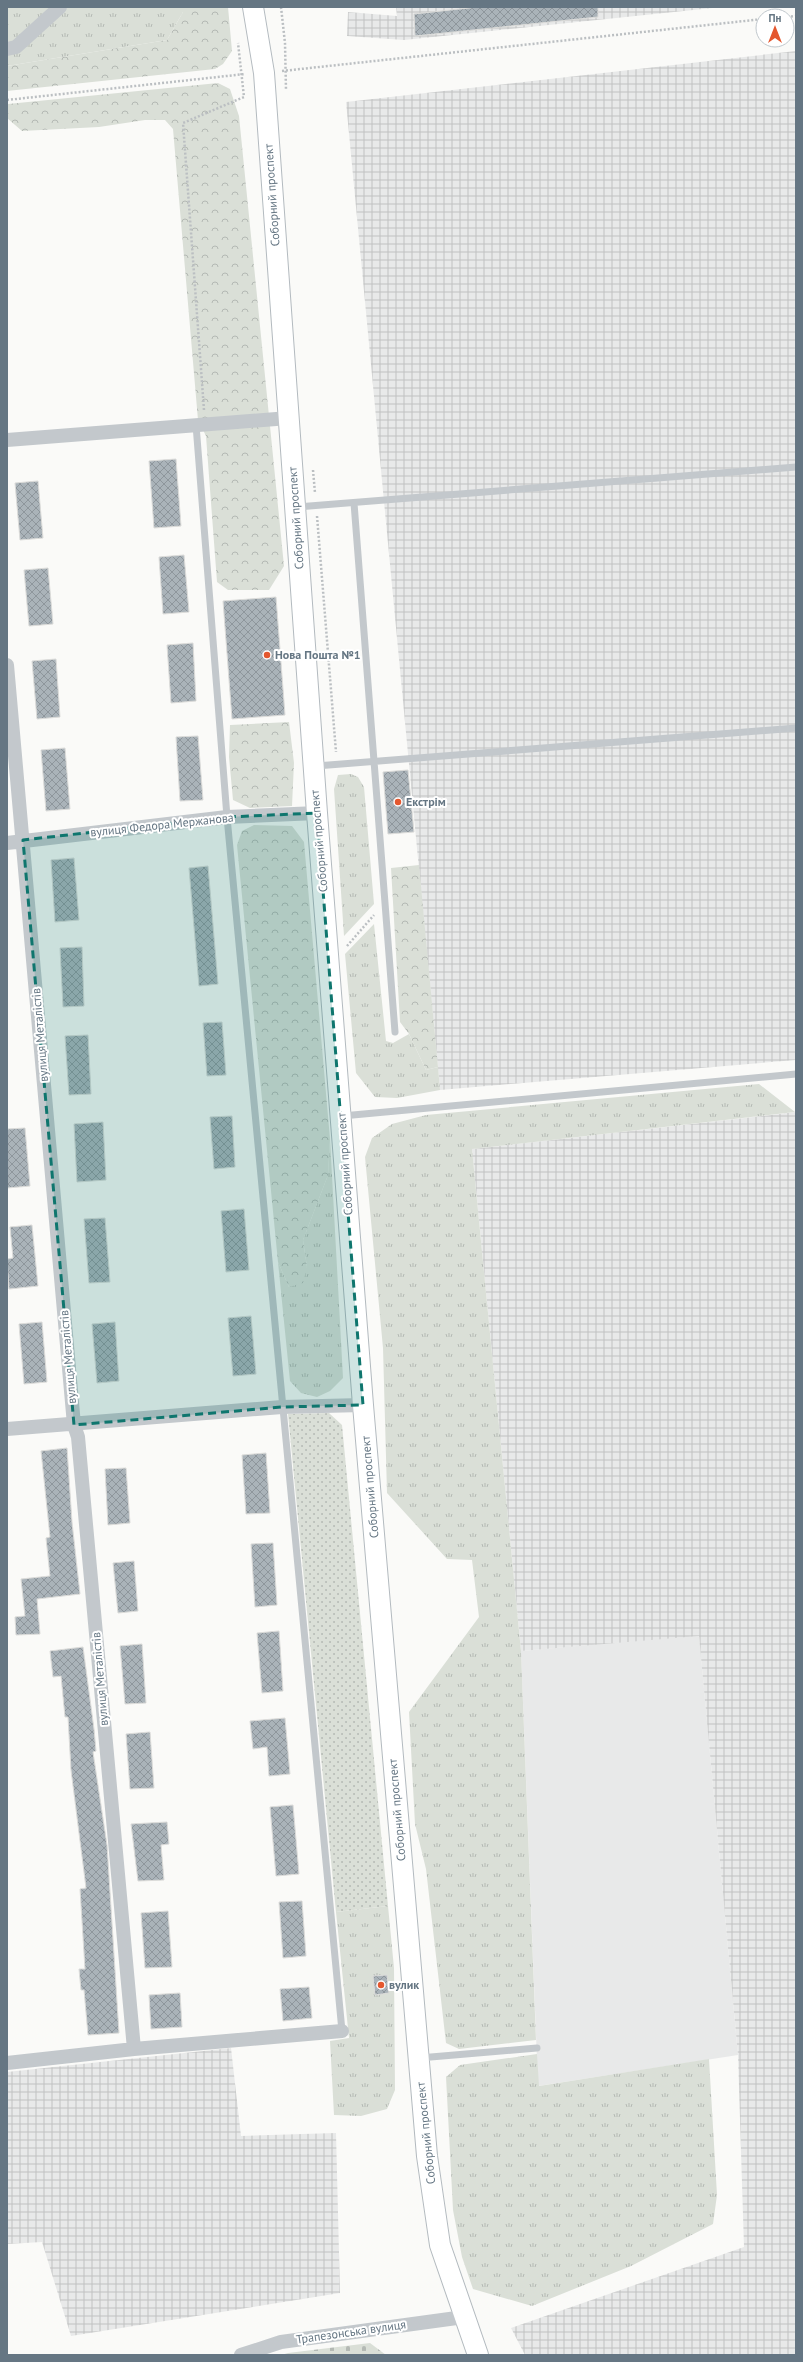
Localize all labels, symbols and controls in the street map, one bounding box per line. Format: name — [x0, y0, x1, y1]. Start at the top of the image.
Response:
north arrow — [755, 8, 795, 48]
text: Пн — [769, 11, 782, 25]
street label: Соборний проспект — [260, 143, 283, 247]
street label: Соборний проспект — [284, 466, 307, 570]
place label: Нова Пошта №1 — [275, 647, 361, 662]
marker: Нова Пошта №1 — [262, 650, 272, 660]
street label: Соборний проспект — [307, 789, 330, 893]
place label: Екстрім — [406, 794, 446, 809]
marker: Екстрім — [393, 797, 403, 807]
street label: вулиця Федора Мержанова — [90, 810, 234, 839]
street label: вулиця Металістів — [28, 987, 51, 1083]
street label: Соборний проспект — [333, 1112, 356, 1216]
street label: вулиця Металістів — [56, 1309, 79, 1405]
street label: Соборний проспект — [358, 1435, 381, 1539]
street label: вулиця Металістів — [88, 1631, 111, 1727]
street label: Соборний проспект — [385, 1758, 408, 1862]
place label: вулик — [389, 1977, 419, 1992]
marker: вулик — [376, 1980, 386, 1990]
street label: Соборний проспект — [413, 2081, 438, 2185]
street label: Трапезонська вулиця — [295, 2316, 407, 2347]

